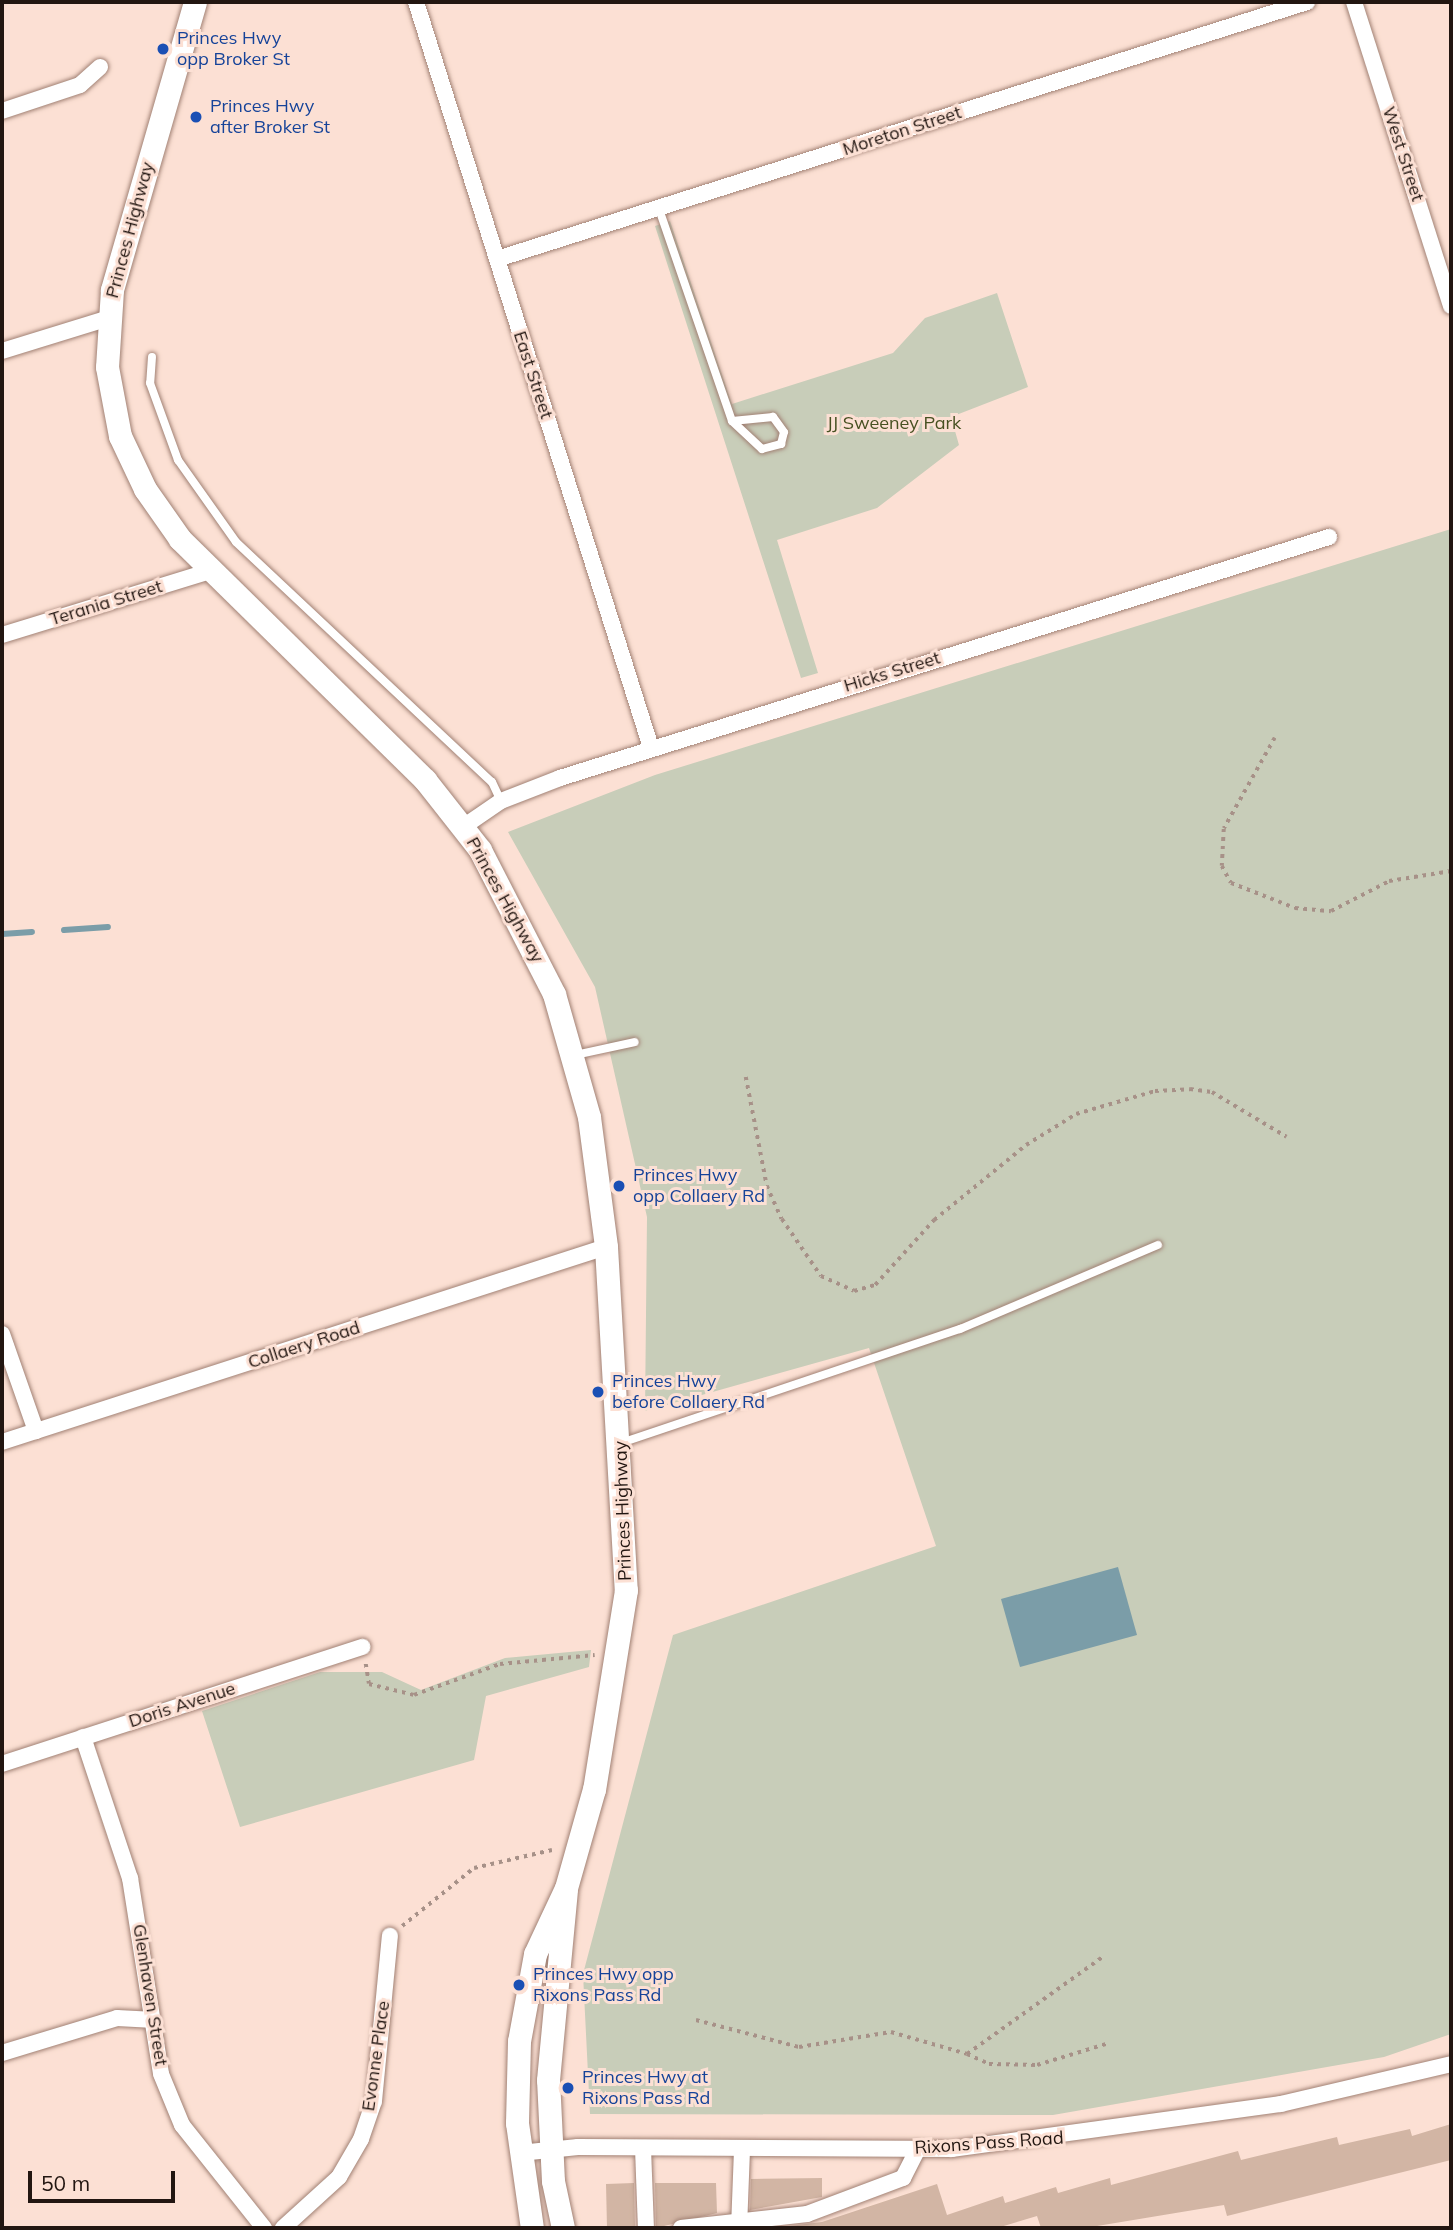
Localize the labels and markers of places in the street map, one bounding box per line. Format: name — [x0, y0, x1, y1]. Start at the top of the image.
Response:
place label: Princes Hwy opp Broker St — [177, 28, 290, 70]
marker: Princes Hwy opp Broker St — [155, 41, 171, 57]
place label: Princes Hwy after Broker St — [210, 96, 330, 138]
marker: Princes Hwy after Broker St — [188, 109, 204, 125]
place label: Princes Hwy opp Collaery Rd — [633, 1165, 765, 1208]
marker: Princes Hwy opp Collaery Rd — [611, 1178, 627, 1194]
place label: Princes Hwy before Collaery Rd — [612, 1371, 765, 1414]
marker: Princes Hwy before Collaery Rd — [590, 1384, 606, 1400]
place label: Princes Hwy opp Rixons Pass Rd — [533, 1964, 674, 2007]
marker: Princes Hwy opp Rixons Pass Rd — [511, 1977, 527, 1993]
place label: Princes Hwy at Rixons Pass Rd — [582, 2067, 710, 2110]
marker: Princes Hwy at Rixons Pass Rd — [560, 2080, 576, 2096]

